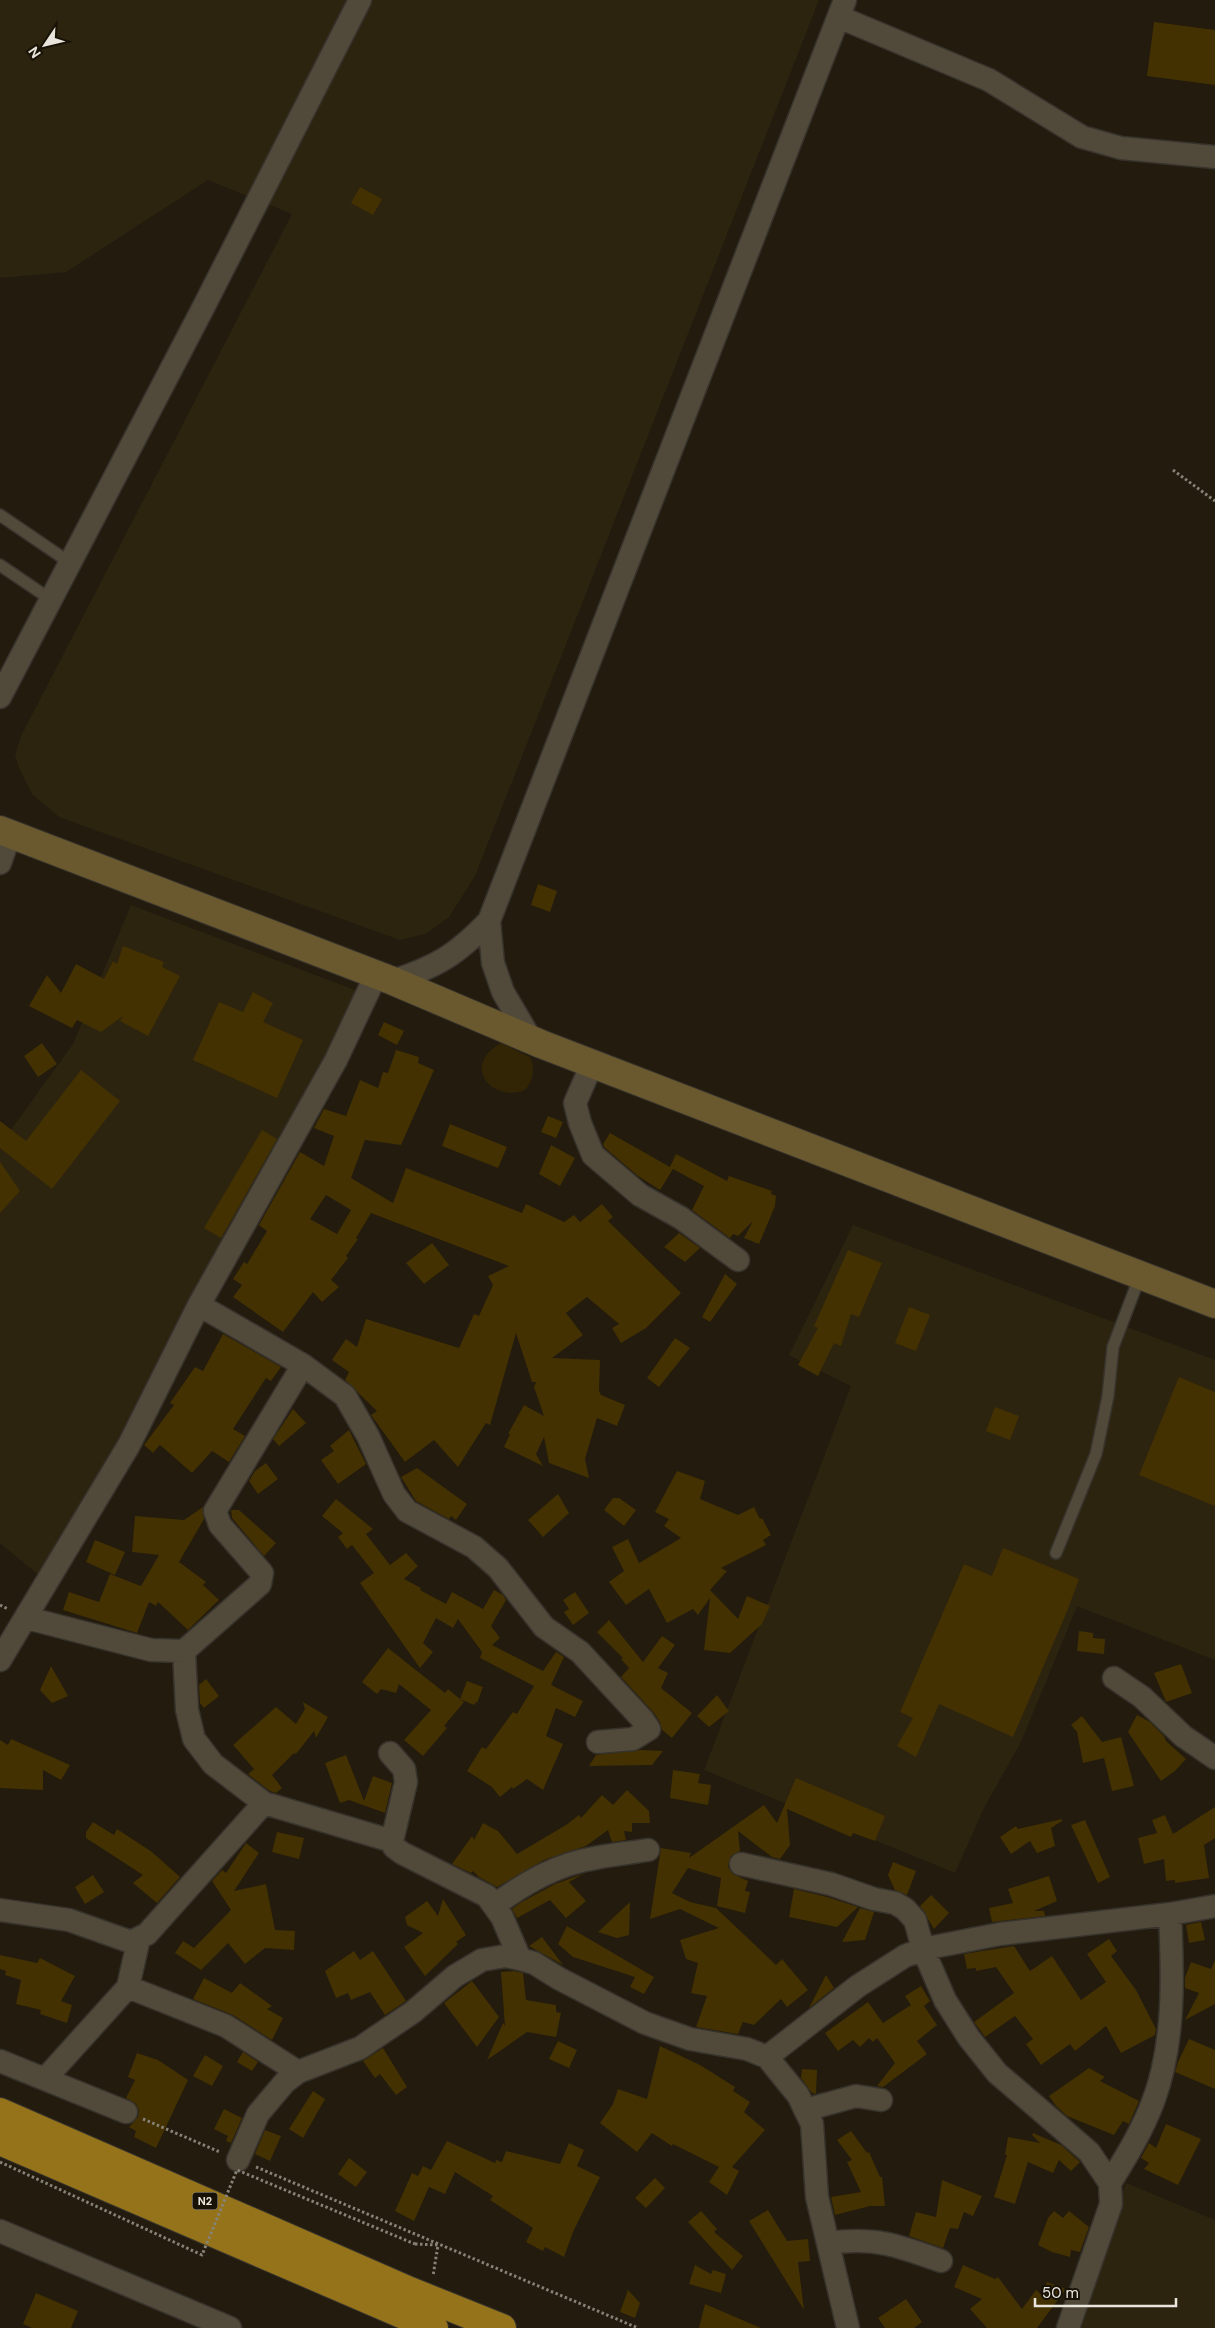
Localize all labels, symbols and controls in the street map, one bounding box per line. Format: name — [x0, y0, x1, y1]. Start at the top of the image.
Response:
north arrow — [20, 20, 70, 70]
text: N — [24, 43, 45, 62]
road number: N2 — [192, 2192, 218, 2210]
scale bar — [1035, 2276, 1176, 2308]
text: 50 m — [1042, 2283, 1079, 2303]

